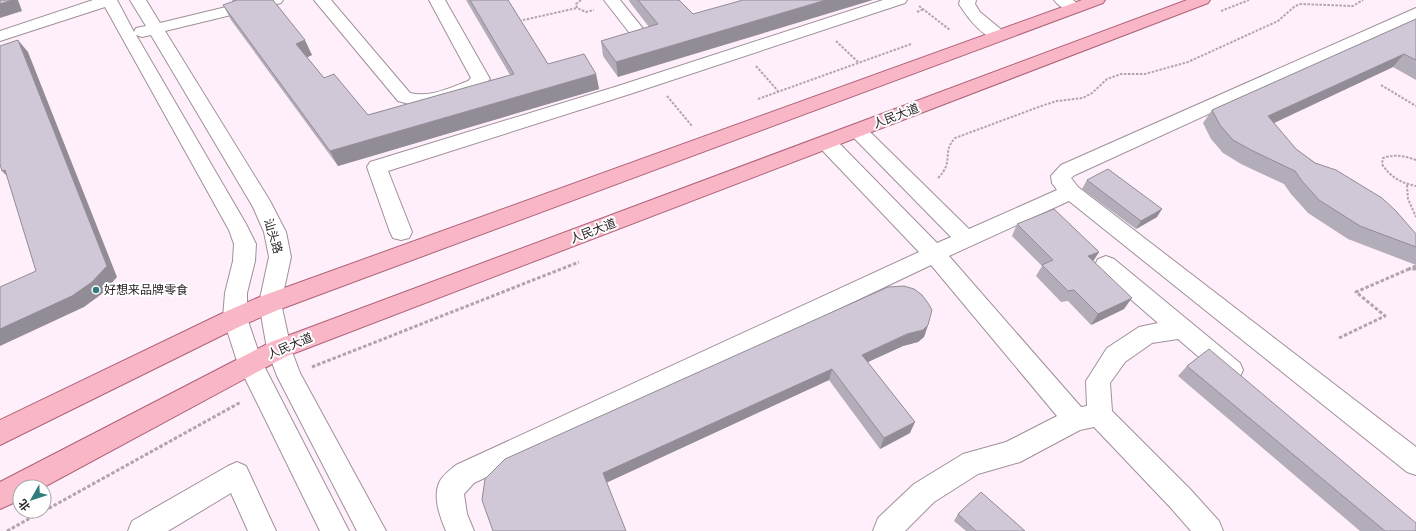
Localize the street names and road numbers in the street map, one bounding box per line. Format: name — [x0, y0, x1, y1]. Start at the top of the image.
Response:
street label: 人民大道 — [871, 101, 921, 131]
street label: 人民大道 — [568, 216, 618, 246]
street label: 汕头路 — [261, 217, 285, 255]
street label: 人民大道 — [265, 330, 315, 362]

